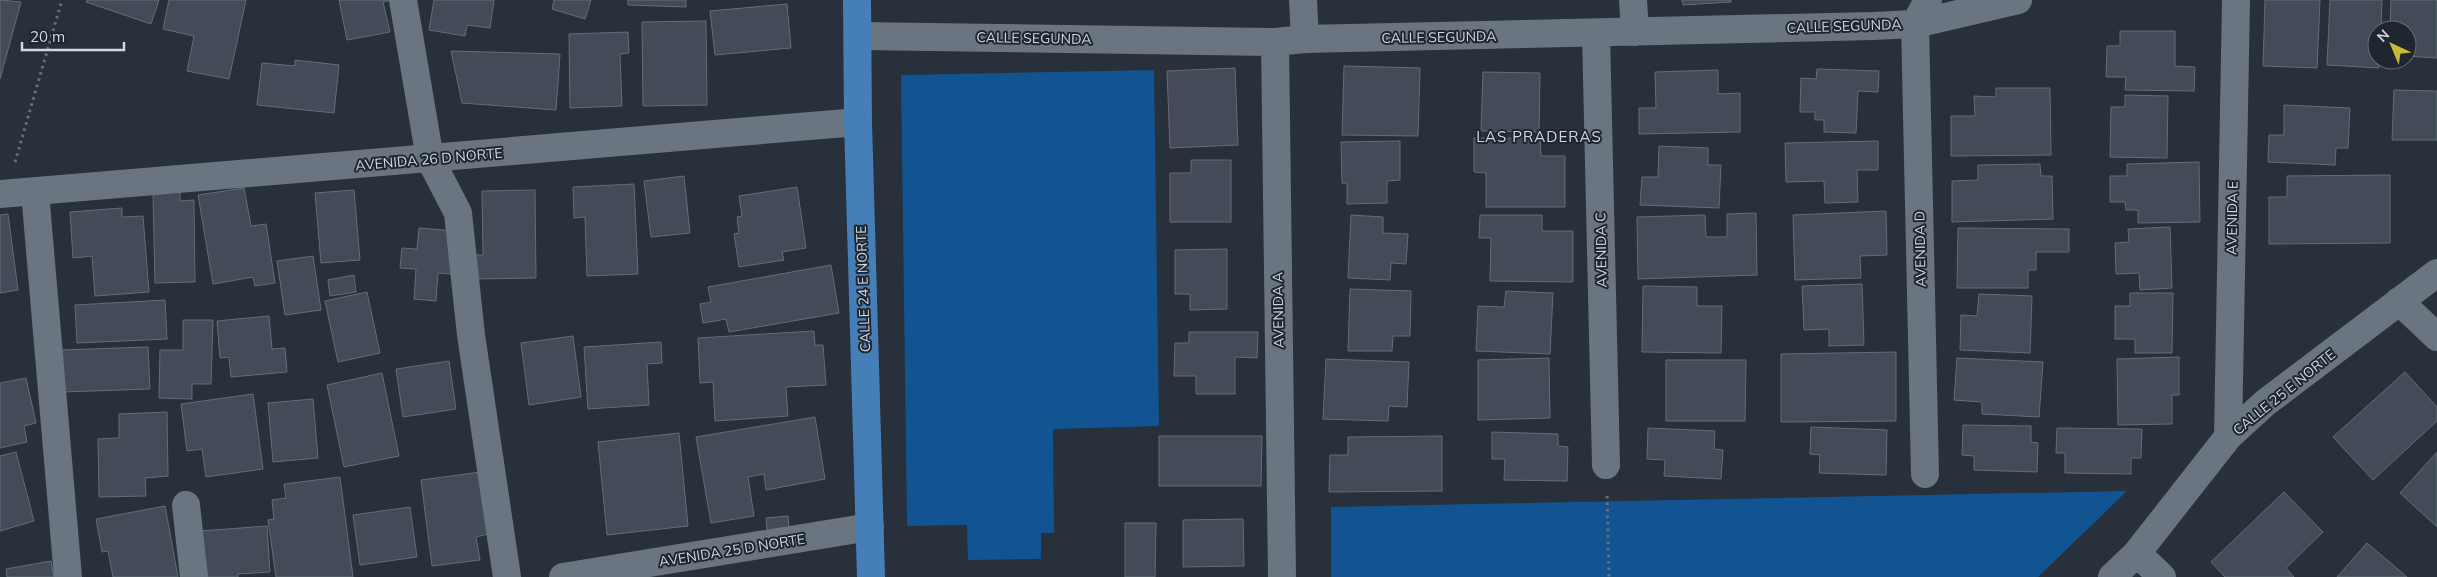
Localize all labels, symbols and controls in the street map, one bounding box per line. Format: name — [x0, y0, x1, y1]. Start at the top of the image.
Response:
street label: CALLE SEGUNDA — [1786, 15, 1903, 37]
scale bar — [22, 20, 125, 52]
north arrow — [2367, 20, 2417, 70]
text: N — [2373, 26, 2393, 46]
text: 20 m — [30, 27, 65, 46]
street label: CALLE SEGUNDA — [1381, 27, 1497, 47]
street label: CALLE SEGUNDA — [976, 28, 1092, 48]
district label: LAS PRADERAS — [1476, 127, 1602, 146]
street label: AVENIDA 26 D NORTE — [355, 144, 503, 174]
street label: AVENIDA E — [2222, 181, 2242, 255]
street label: AVENIDA D — [1910, 211, 1930, 287]
street label: AVENIDA C — [1591, 212, 1611, 288]
street label: CALLE 24 E NORTE — [852, 225, 874, 353]
street label: AVENIDA A — [1268, 271, 1288, 348]
street label: CALLE 25 E NORTE — [2229, 345, 2339, 439]
street label: AVENIDA 25 D NORTE — [658, 530, 806, 570]

